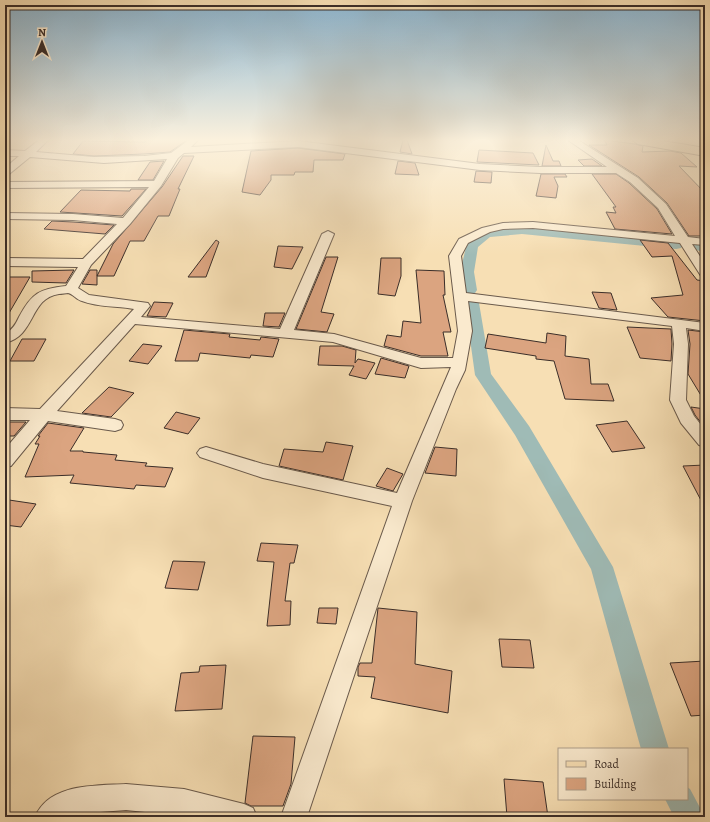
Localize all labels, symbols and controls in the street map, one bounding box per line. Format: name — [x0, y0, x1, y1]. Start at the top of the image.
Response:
north arrow — [22, 22, 62, 62]
text: N — [38, 25, 46, 40]
legend — [558, 748, 688, 800]
text: Road — [594, 756, 620, 772]
text: Building — [594, 776, 636, 792]

